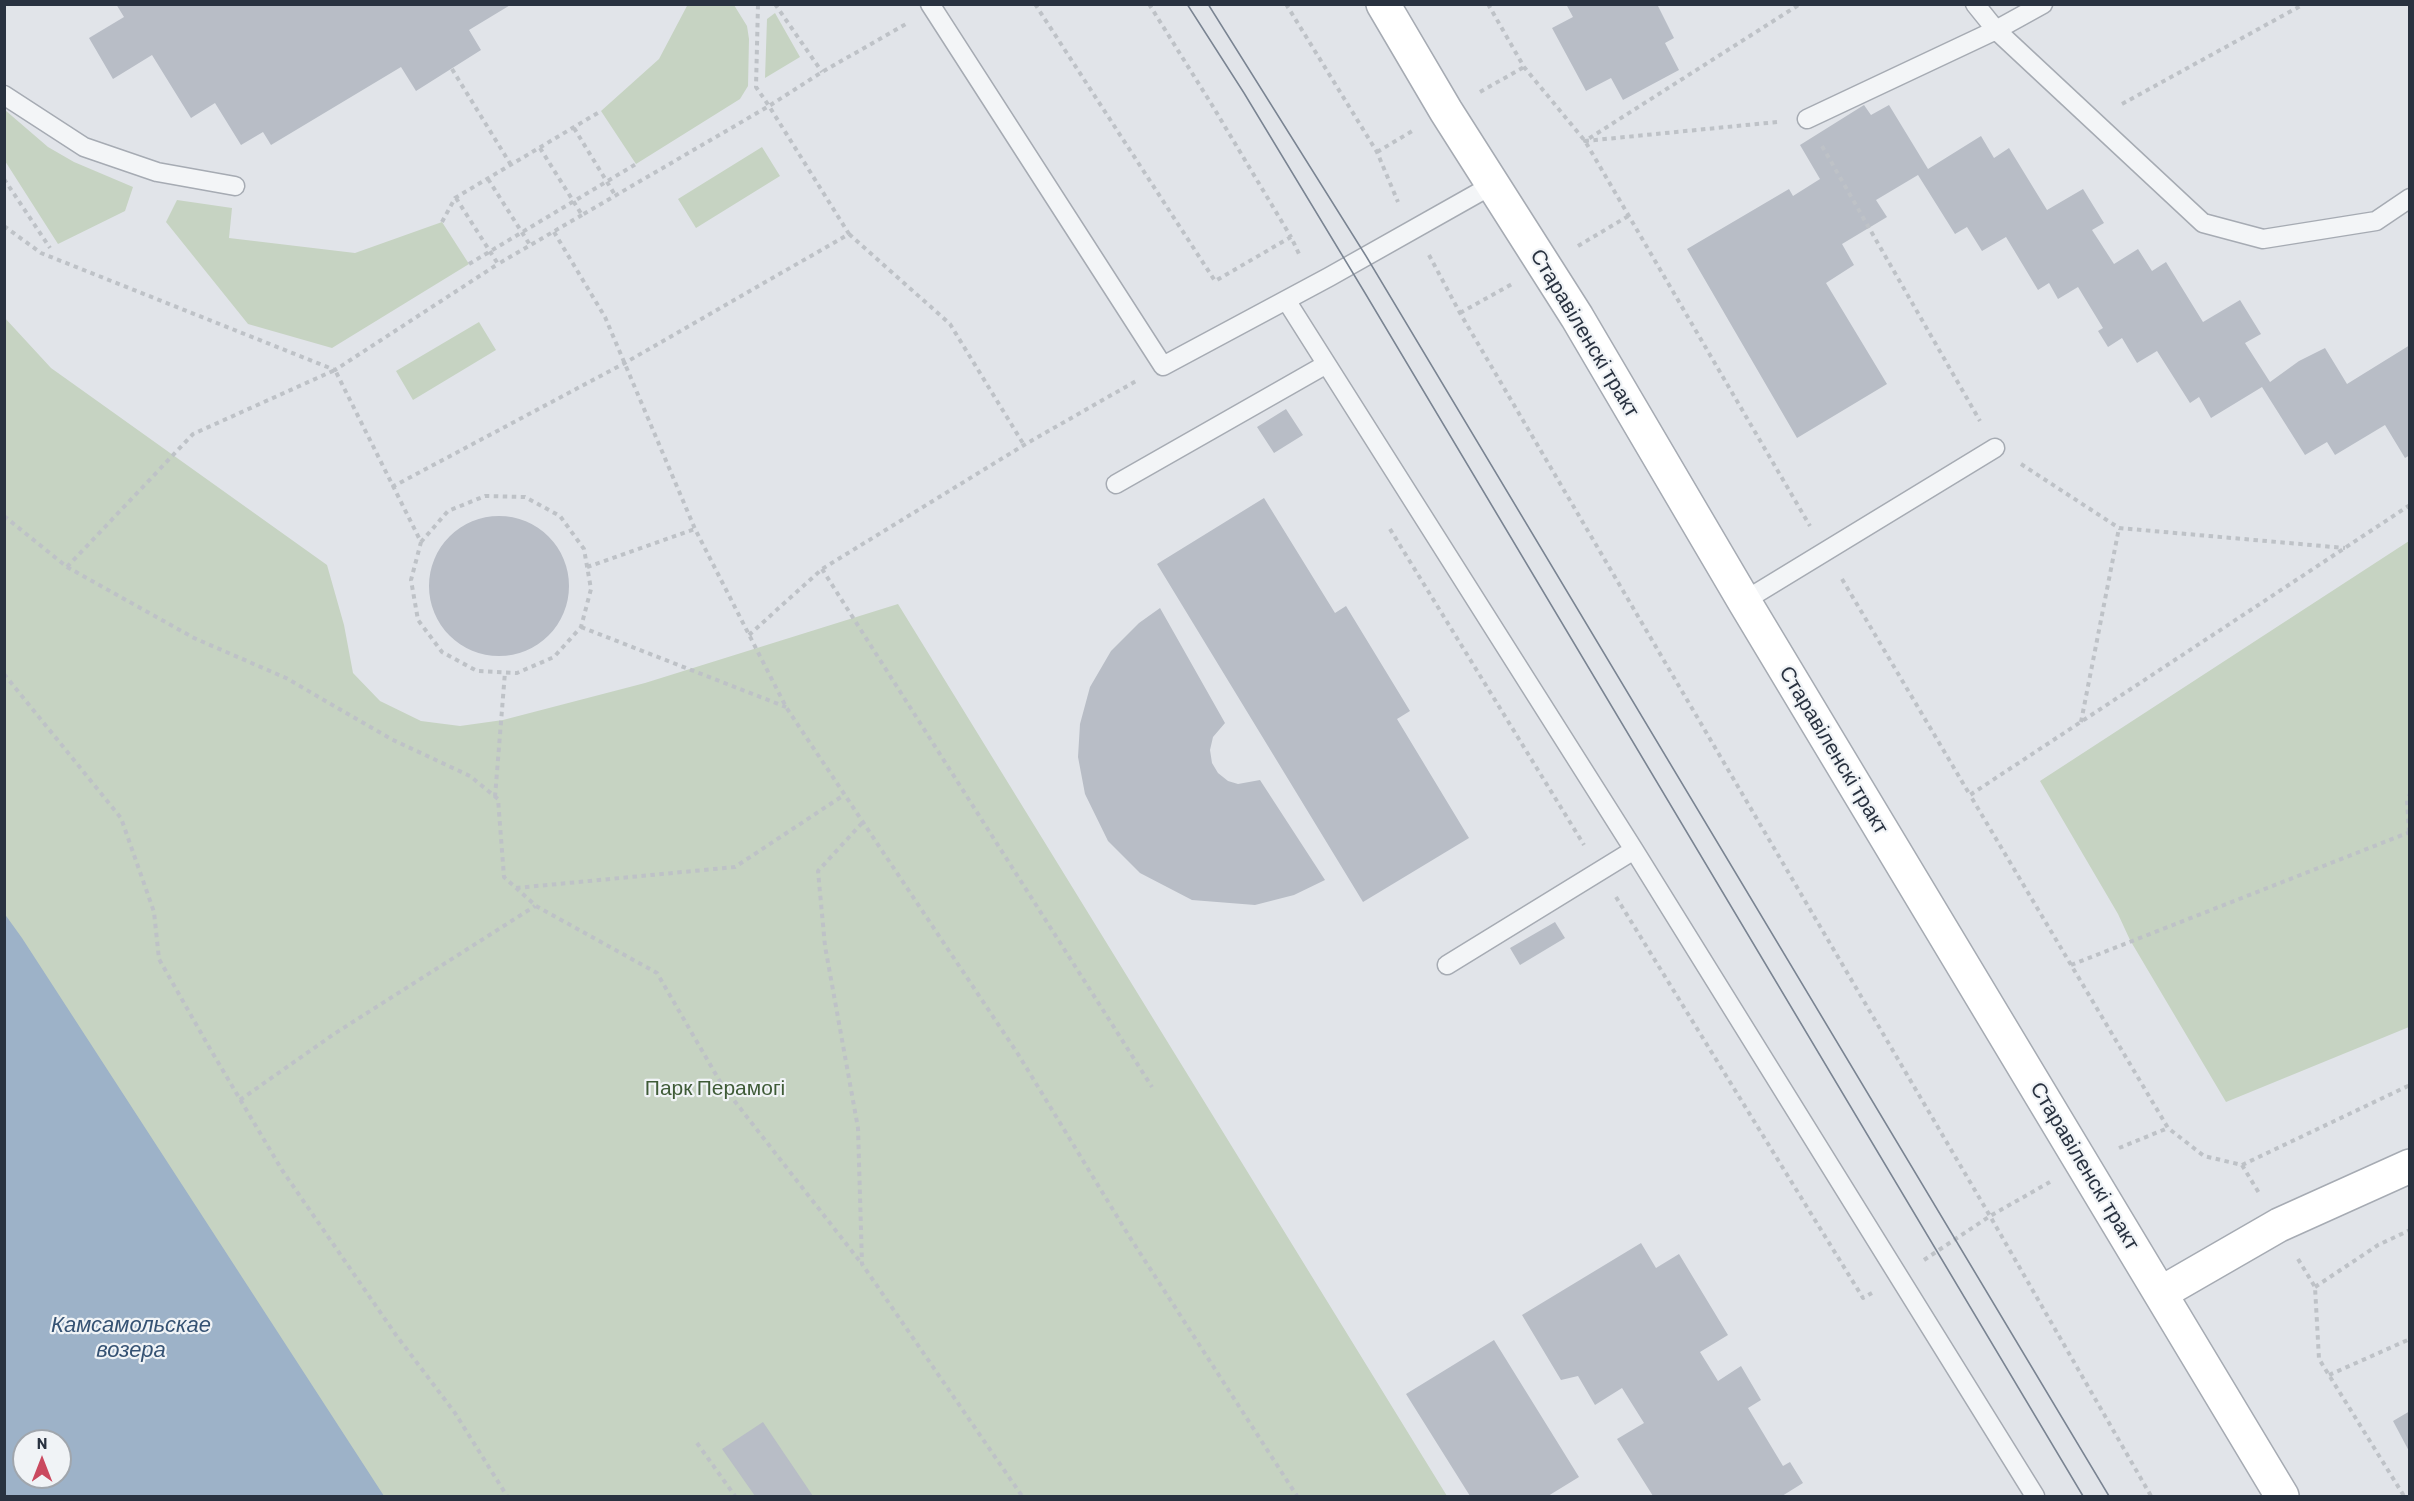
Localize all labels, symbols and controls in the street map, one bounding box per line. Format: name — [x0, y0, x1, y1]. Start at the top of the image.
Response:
street label: Старавіленскі тракт — [1525, 244, 1645, 422]
street label: Старавіленскі тракт — [1774, 661, 1894, 839]
park label: Парк Перамогі — [645, 1075, 785, 1101]
street label: Старавіленскі тракт — [2025, 1077, 2145, 1255]
water label: Камсамольскае возера — [51, 1312, 211, 1364]
north arrow — [12, 1429, 72, 1489]
text: N — [37, 1433, 47, 1452]

